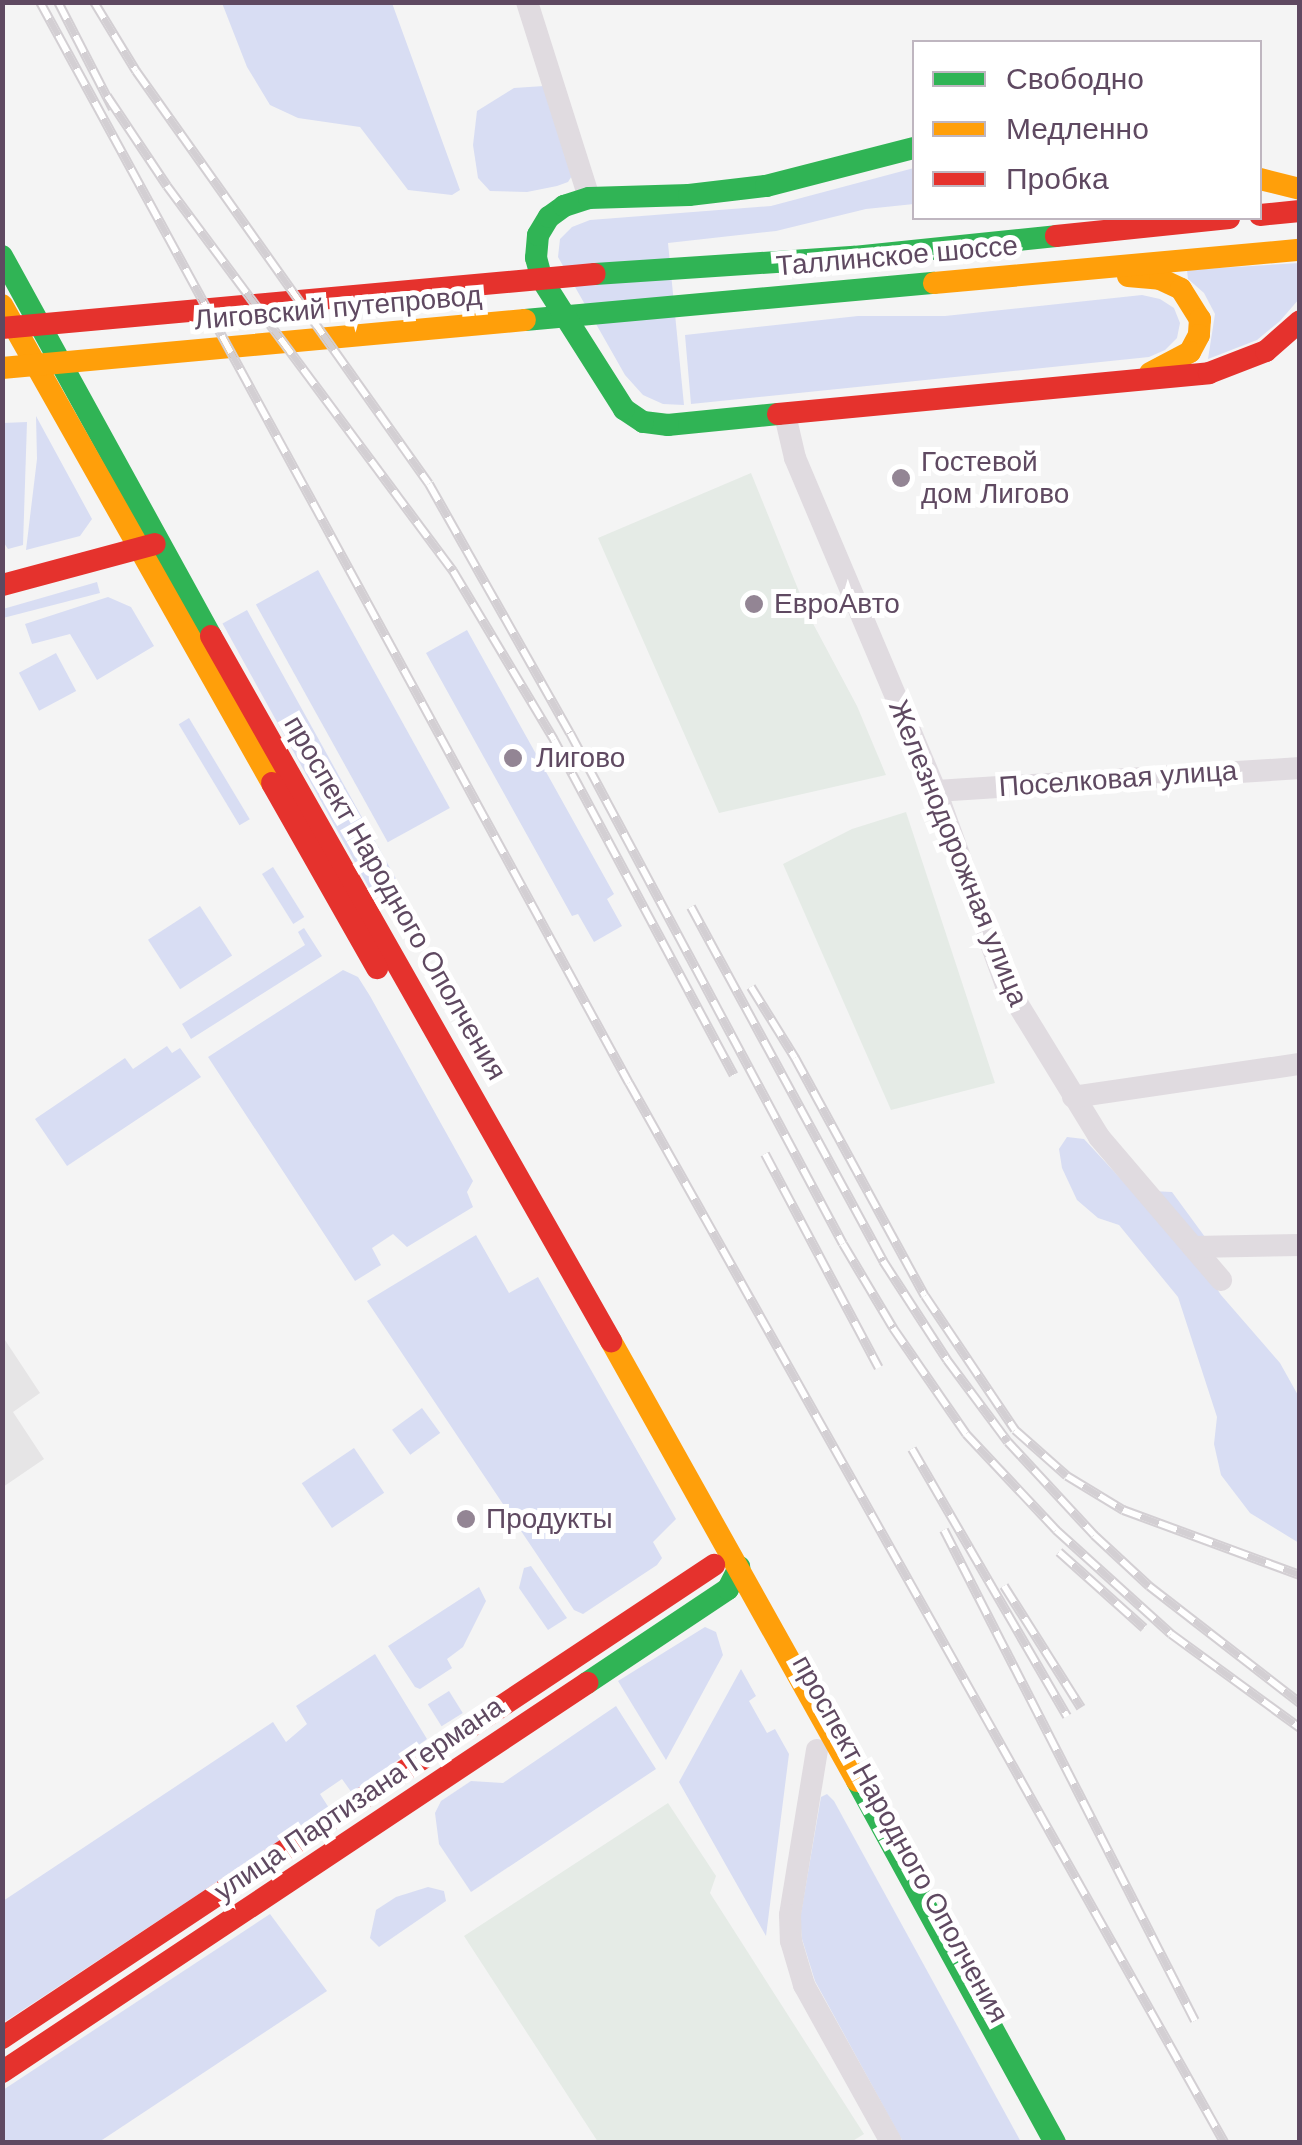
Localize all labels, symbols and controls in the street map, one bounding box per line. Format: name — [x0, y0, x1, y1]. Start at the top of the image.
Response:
legend — [912, 40, 1262, 220]
text: Свободно — [1006, 62, 1144, 95]
text: Медленно — [1006, 112, 1149, 145]
text: Пробка — [1006, 162, 1109, 195]
street label: Таллинское шоссе — [775, 229, 1019, 283]
street label: Лиговский путепровод — [193, 279, 483, 337]
place label: Гостевой дом Лигово — [921, 445, 1069, 511]
marker: Гостевой дом Лигово — [890, 467, 912, 489]
place label: ЕвроАвто — [774, 587, 900, 621]
marker: ЕвроАвто — [743, 593, 765, 615]
street label: Железнодорожная улица — [881, 695, 1035, 1011]
street label: проспект Народного Ополчения — [277, 710, 513, 1086]
place label: Лигово — [536, 741, 625, 775]
marker: Лигово — [500, 745, 526, 771]
street label: Поселковая улица — [998, 754, 1238, 804]
place label: Продукты — [486, 1502, 613, 1536]
marker: Продукты — [455, 1508, 477, 1530]
street label: проспект Народного Ополчения — [785, 1649, 1015, 2029]
street label: улица Партизана Германа — [208, 1690, 510, 1908]

